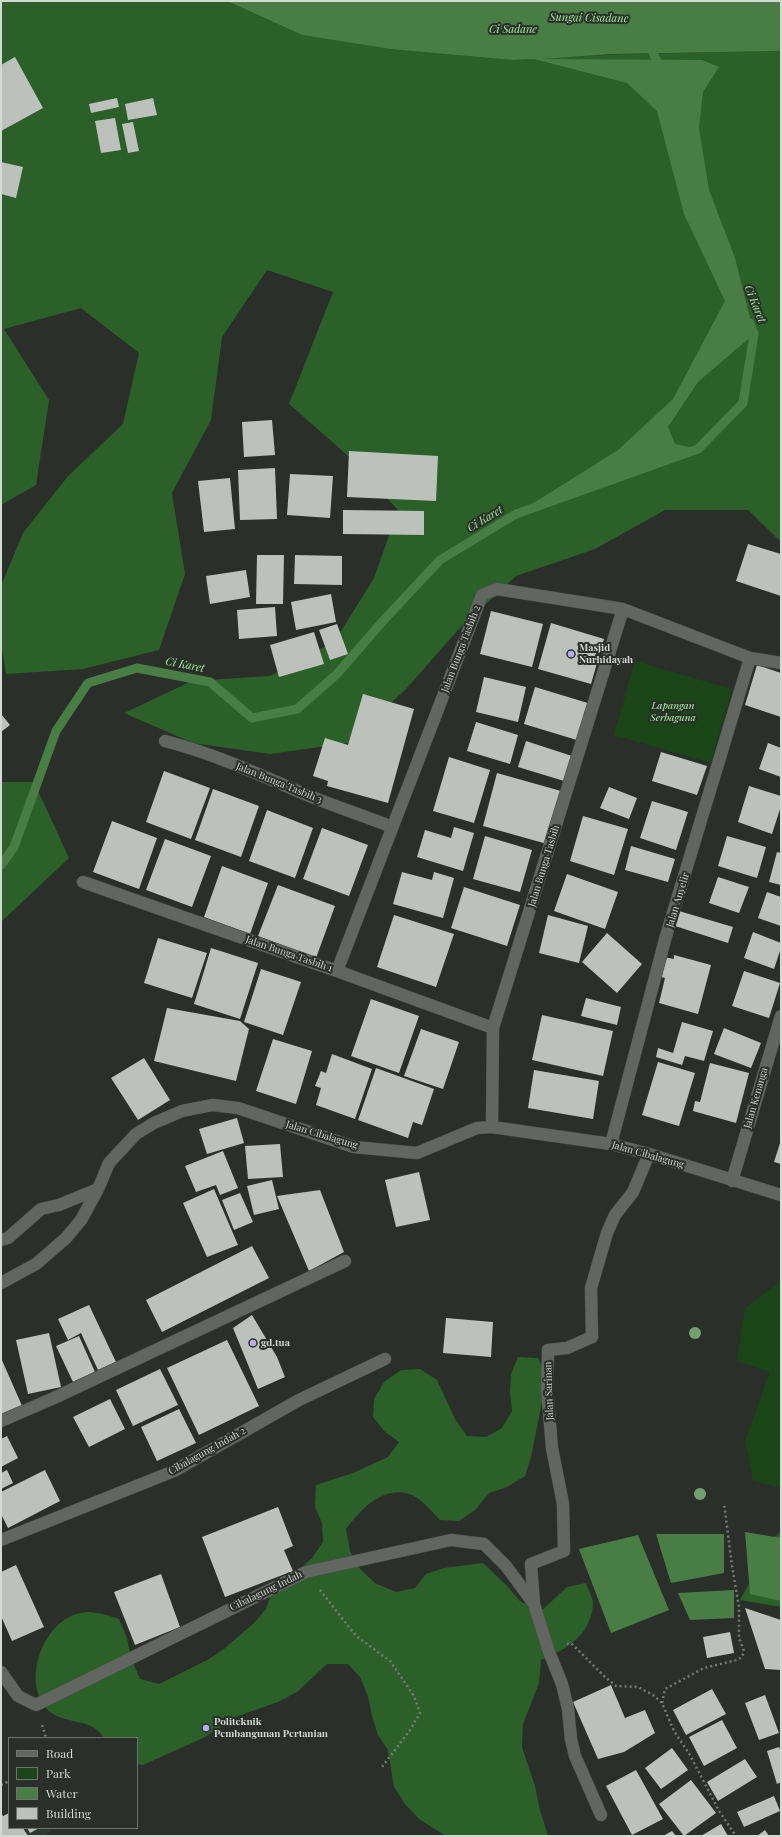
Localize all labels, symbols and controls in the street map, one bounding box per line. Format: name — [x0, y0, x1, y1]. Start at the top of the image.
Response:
water label: Sungai Cisadane — [549, 11, 629, 25]
water label: Ci Sadane — [489, 23, 537, 37]
water label: Ci Karet — [742, 283, 768, 325]
water label: Ci Karet — [465, 503, 505, 535]
street label: Jalan Bunga Tasbih 2 — [439, 604, 483, 694]
place label: Masjid Nurhidayah — [579, 642, 633, 666]
marker: Masjid Nurhidayah — [566, 649, 576, 659]
water label: Ci Karet — [164, 655, 206, 675]
park label: Lapangan Serbaguna — [650, 700, 696, 724]
street label: Jalan Bunga Tasbih 3 — [234, 760, 324, 806]
street label: Jalan Bunga Tasbih — [526, 824, 562, 908]
street label: Jalan Anyelir — [664, 871, 692, 929]
street label: Jalan Bunga Tasbih 1 — [244, 934, 334, 974]
street label: Jalan Kenanga — [742, 1066, 770, 1130]
street label: Jalan Cibalagung — [284, 1118, 360, 1152]
street label: Jalan Cibalagung — [610, 1139, 686, 1171]
place label: gd.tua — [261, 1337, 290, 1349]
marker: gd.tua — [248, 1338, 258, 1348]
street label: Jalan Sarinan — [542, 1361, 556, 1421]
street label: Cibalagung Indah 2 — [166, 1425, 248, 1477]
street label: Cibalagung Indah — [228, 1568, 304, 1614]
place label: Politeknik Pembangunan Pertanian — [214, 1716, 328, 1740]
marker: Politeknik Pembangunan Pertanian — [201, 1723, 211, 1733]
legend — [8, 1737, 138, 1829]
text: Road — [46, 1745, 73, 1761]
text: Park — [46, 1765, 71, 1781]
text: Water — [46, 1785, 78, 1801]
text: Building — [46, 1805, 91, 1821]

